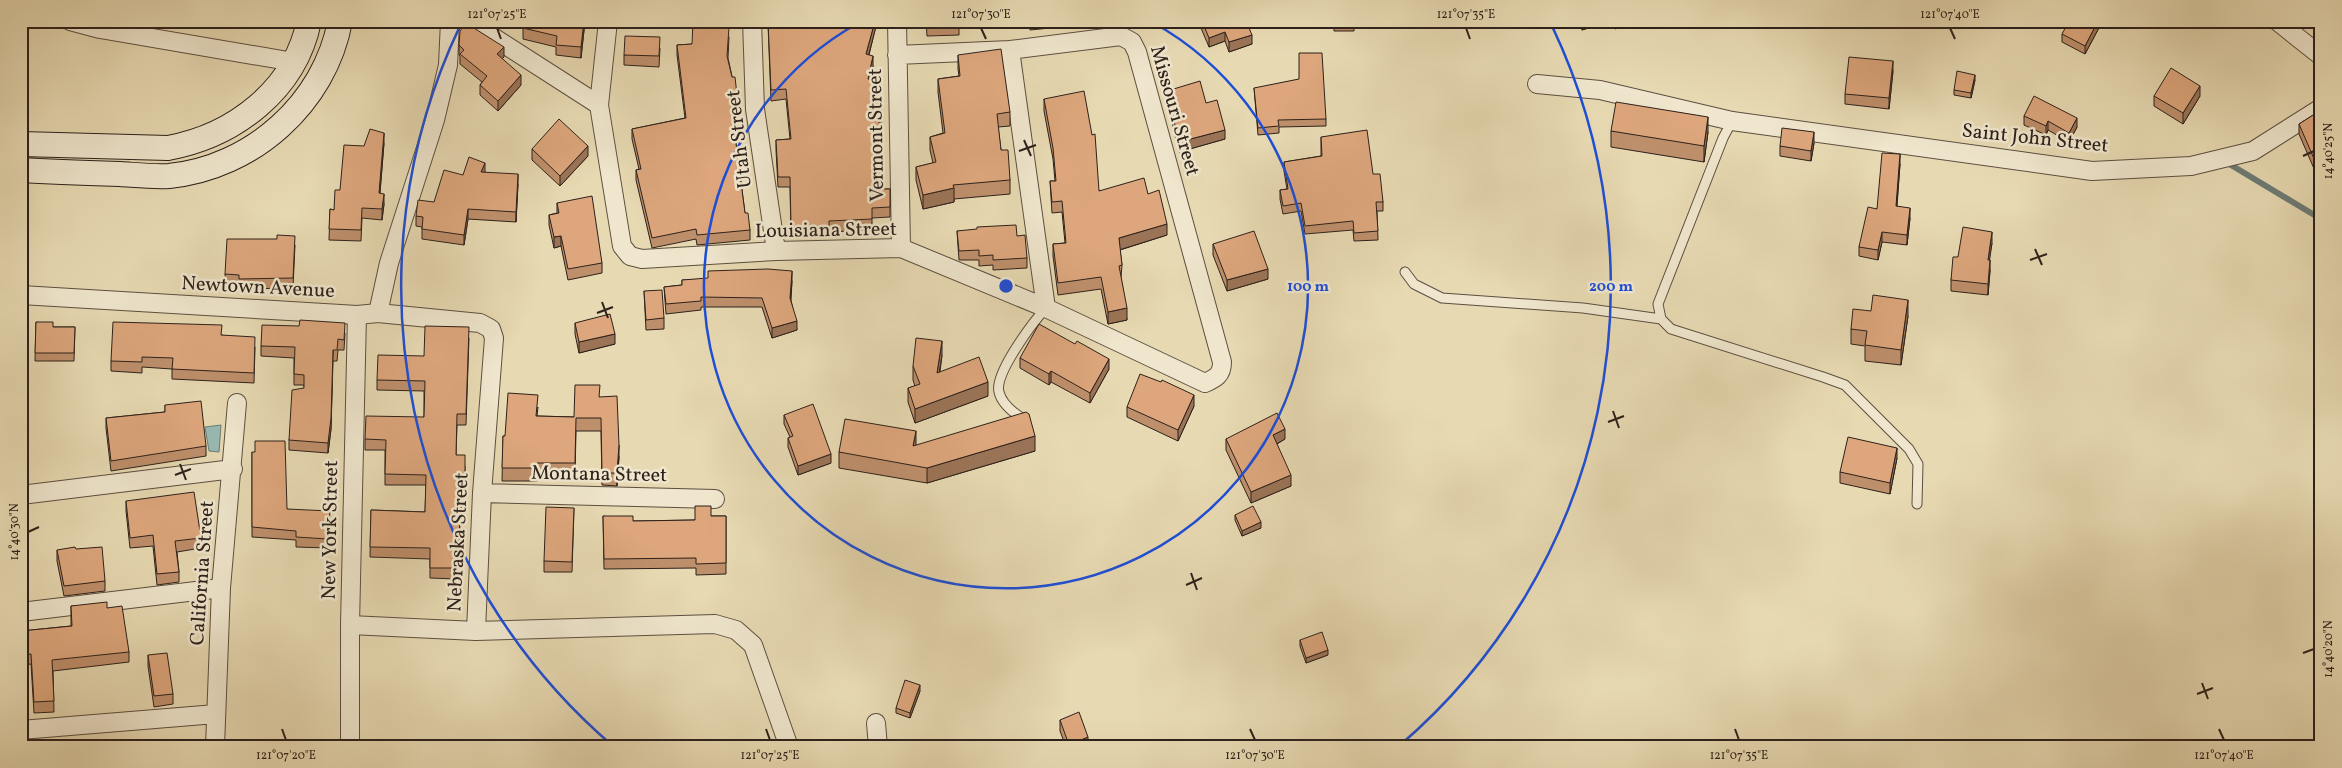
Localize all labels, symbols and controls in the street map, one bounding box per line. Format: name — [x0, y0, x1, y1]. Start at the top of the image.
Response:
text: 121°07'25"E — [468, 7, 526, 23]
text: 121°07'30"E — [951, 7, 1011, 23]
text: 121°07'35"E — [1437, 7, 1495, 23]
text: 121°07'40"E — [1920, 7, 1980, 23]
street label: Missouri Street — [1142, 42, 1206, 180]
street label: Vermont Street — [862, 68, 892, 202]
street label: Utah Street — [720, 88, 760, 190]
street label: Saint John Street — [1960, 117, 2110, 161]
text: 14°40'25"N — [2321, 123, 2337, 179]
street label: Louisiana Street — [755, 216, 897, 246]
street label: Newtown Avenue — [181, 270, 335, 306]
centre of rings — [997, 277, 1015, 295]
text: 100 m — [1287, 277, 1330, 298]
text: 200 m — [1589, 277, 1633, 298]
street label: New York Street — [316, 460, 346, 600]
street label: Montana Street — [531, 460, 667, 490]
street label: Nebraska Street — [441, 472, 477, 612]
street label: California Street — [184, 500, 222, 646]
text: 14°40'30"N — [7, 503, 23, 561]
text: 14°40'20"N — [2321, 620, 2337, 678]
text: 121°07'20"E — [256, 748, 316, 764]
text: 121°07'25"E — [741, 748, 799, 764]
text: 121°07'30"E — [1225, 748, 1285, 764]
text: 121°07'35"E — [1710, 748, 1768, 764]
text: 121°07'40"E — [2194, 748, 2254, 764]

